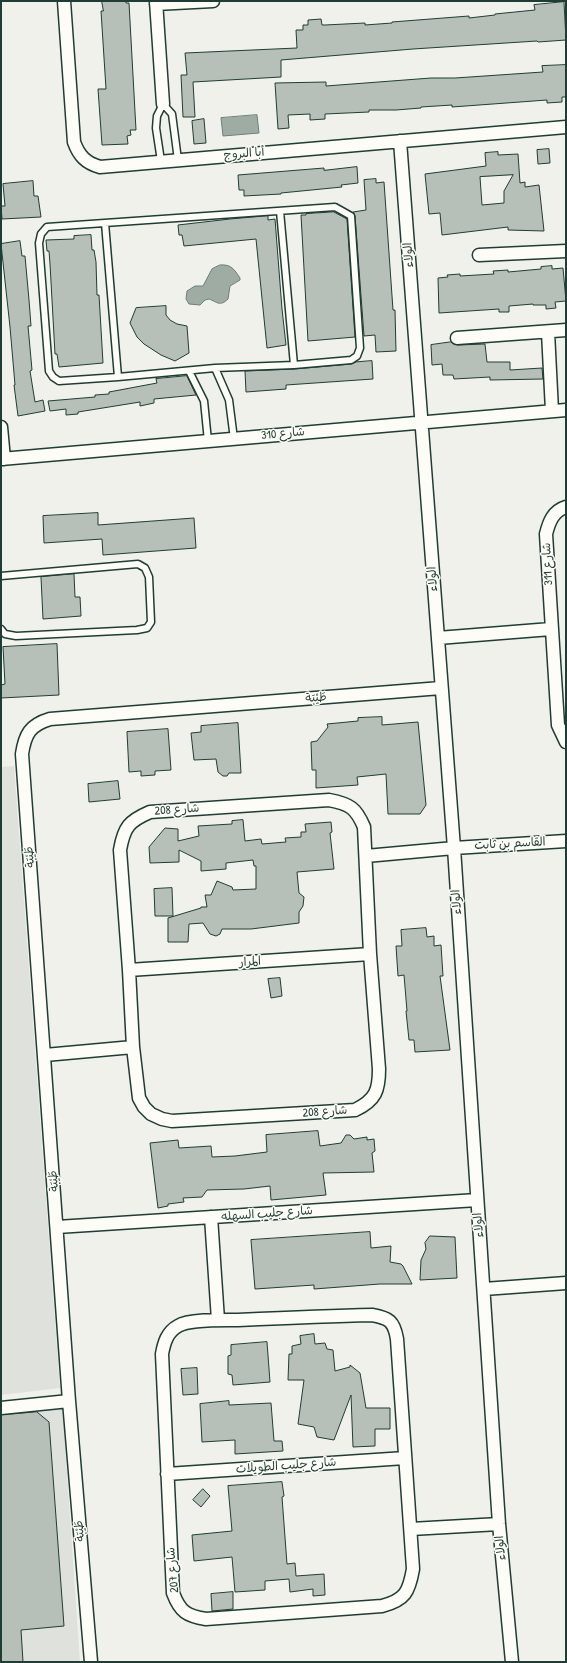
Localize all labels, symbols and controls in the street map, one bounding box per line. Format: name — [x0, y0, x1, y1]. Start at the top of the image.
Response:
street label: أبا البروج — [223, 145, 265, 163]
street label: الولاء — [401, 242, 417, 268]
street label: شارع 310 — [261, 425, 305, 443]
street label: شارع 311 — [540, 542, 556, 586]
street label: الولاء — [425, 566, 441, 592]
street label: طَيْبَة — [305, 690, 327, 706]
street label: شارع 208 — [154, 801, 200, 819]
street label: القاسم بن ثابت — [474, 835, 546, 853]
street label: طَيْبَة — [22, 846, 38, 868]
street label: الولاء — [449, 889, 465, 915]
street label: المرار — [238, 954, 262, 970]
street label: شارع 208 — [302, 1103, 348, 1121]
street label: طَيْبَة — [46, 1170, 62, 1192]
street label: شارع جليب السهله — [221, 1204, 313, 1224]
street label: الولاء — [471, 1212, 487, 1238]
street label: شارع جليب الطويلات — [235, 1455, 337, 1477]
street label: طَيْبَة — [72, 1520, 88, 1542]
street label: الولاء — [493, 1535, 509, 1561]
street label: شارع 207 — [164, 1547, 182, 1593]

